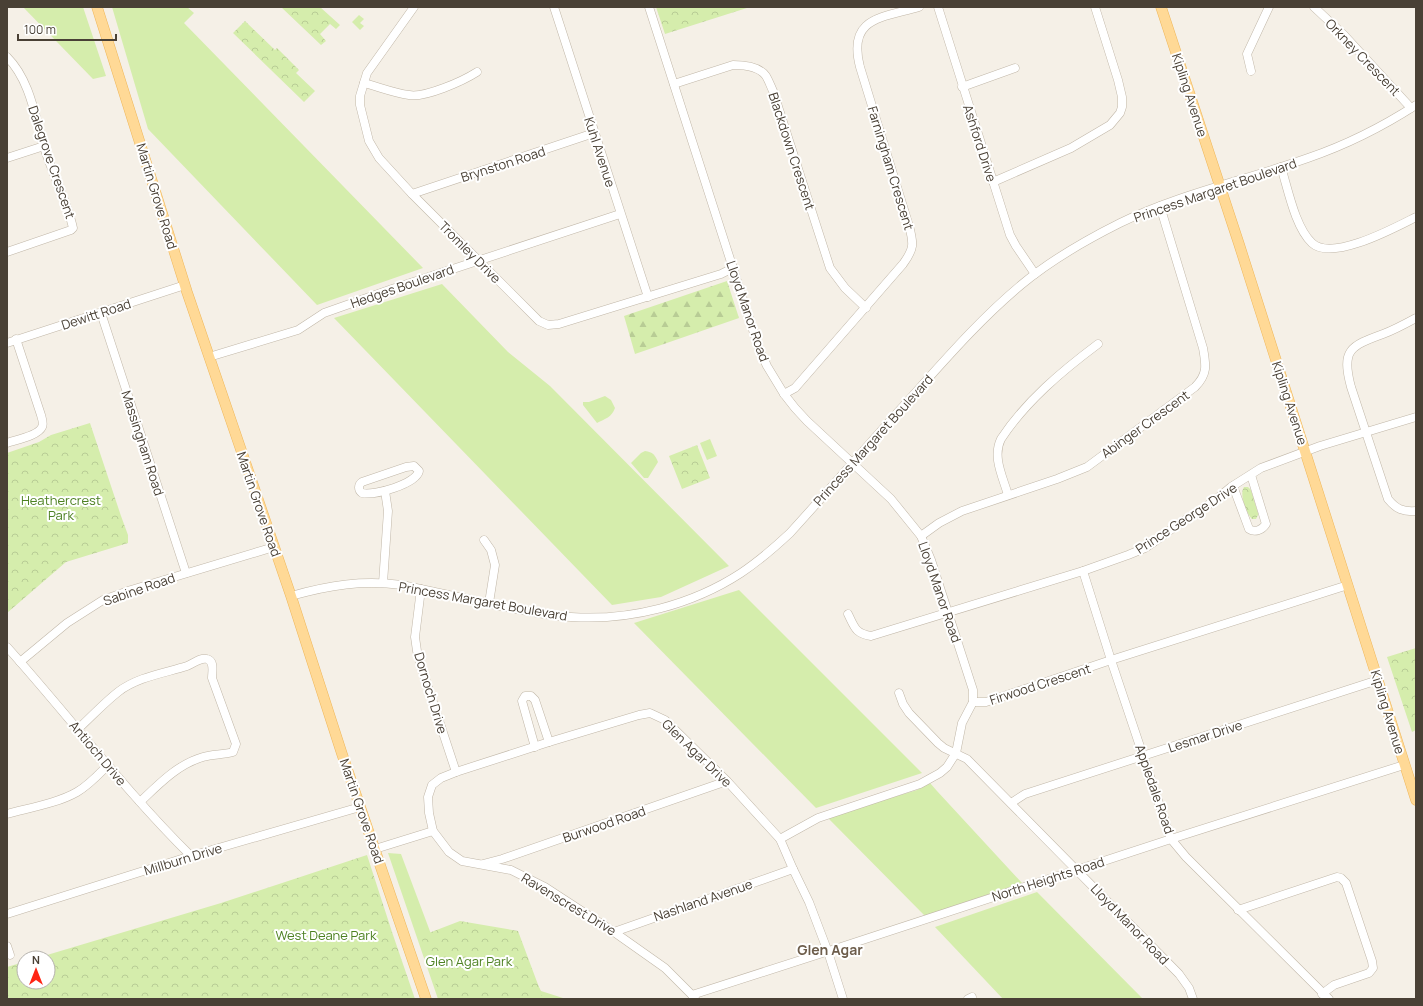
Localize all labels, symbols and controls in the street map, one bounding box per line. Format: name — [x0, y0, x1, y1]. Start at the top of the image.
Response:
street label: Orkney Crescent — [1322, 15, 1404, 99]
scale bar — [18, 16, 116, 42]
text: 100 m — [24, 21, 56, 38]
street label: Kipling Avenue — [1168, 51, 1212, 140]
street label: Blackdown Crescent — [764, 90, 820, 212]
street label: Ashford Drive — [959, 102, 1001, 184]
street label: Dalegrove Crescent — [24, 103, 80, 221]
street label: Farningham Crescent — [864, 104, 918, 232]
street label: Kuhl Avenue — [580, 115, 620, 190]
street label: Martin Grove Road — [132, 141, 182, 251]
street label: Brynston Road — [458, 142, 548, 186]
street label: Princess Margaret Boulevard — [1131, 154, 1299, 226]
street label: Tromley Drive — [435, 217, 505, 287]
street label: Lloyd Manor Road — [722, 258, 774, 364]
street label: Hedges Boulevard — [348, 260, 456, 312]
street label: Dewitt Road — [59, 294, 133, 334]
street label: Kipling Avenue — [1268, 359, 1312, 448]
street label: Princess Margaret Boulevard — [809, 370, 937, 510]
street label: Abinger Crescent — [1097, 386, 1193, 462]
street label: Massingham Road — [118, 388, 168, 498]
street label: Martin Grove Road — [233, 449, 285, 559]
street label: Prince George Drive — [1132, 478, 1241, 558]
park label: Heathercrest Park — [21, 491, 101, 524]
street label: Lloyd Manor Road — [914, 539, 966, 645]
street label: Sabine Road — [101, 568, 177, 610]
street label: Princess Margaret Boulevard — [397, 577, 569, 625]
street label: Dornoch Drive — [410, 650, 452, 736]
street label: Firwood Crescent — [987, 659, 1093, 709]
street label: Kipling Avenue — [1367, 668, 1409, 757]
street label: Glen Agar Drive — [658, 715, 736, 791]
street label: Lesmar Drive — [1166, 715, 1245, 756]
street label: Antioch Drive — [65, 717, 131, 790]
street label: Appledale Road — [1131, 742, 1179, 836]
street label: Martin Grove Road — [336, 756, 388, 866]
street label: Burwood Road — [560, 801, 648, 847]
street label: Millburn Drive — [142, 838, 225, 879]
street label: North Heights Road — [989, 852, 1107, 906]
street label: Ravenscrest Drive — [518, 869, 620, 940]
street label: Nashland Avenue — [651, 875, 755, 925]
street label: Lloyd Manor Road — [1087, 880, 1173, 968]
park label: West Deane Park — [276, 926, 377, 944]
district label: Glen Agar — [797, 940, 863, 959]
north arrow — [16, 950, 56, 990]
text: N — [32, 952, 40, 967]
park label: Glen Agar Park — [426, 952, 513, 970]

